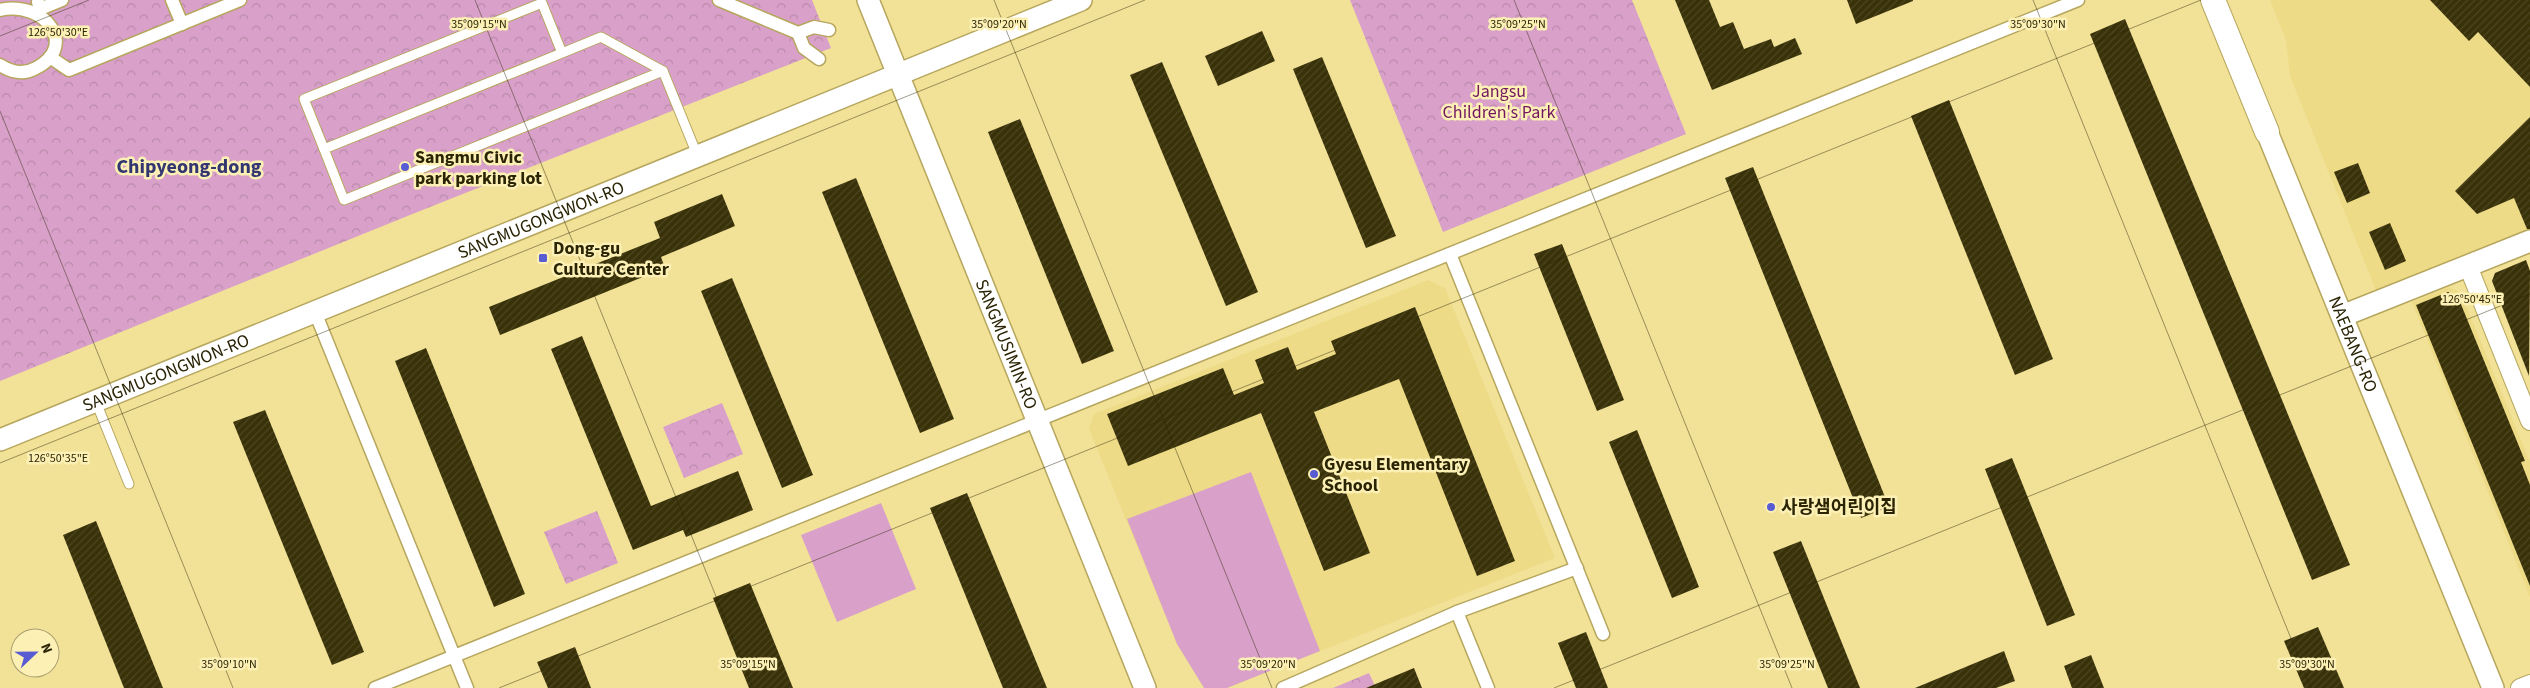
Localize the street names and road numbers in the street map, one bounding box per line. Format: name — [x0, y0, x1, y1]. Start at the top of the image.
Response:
street label: SANGMUGONGWON-RO — [454, 175, 628, 265]
street label: SANGMUSIMIN-RO — [969, 275, 1044, 413]
street label: NAEBANG-RO — [2322, 292, 2384, 396]
street label: SANGMUGONGWON-RO — [79, 328, 253, 418]

